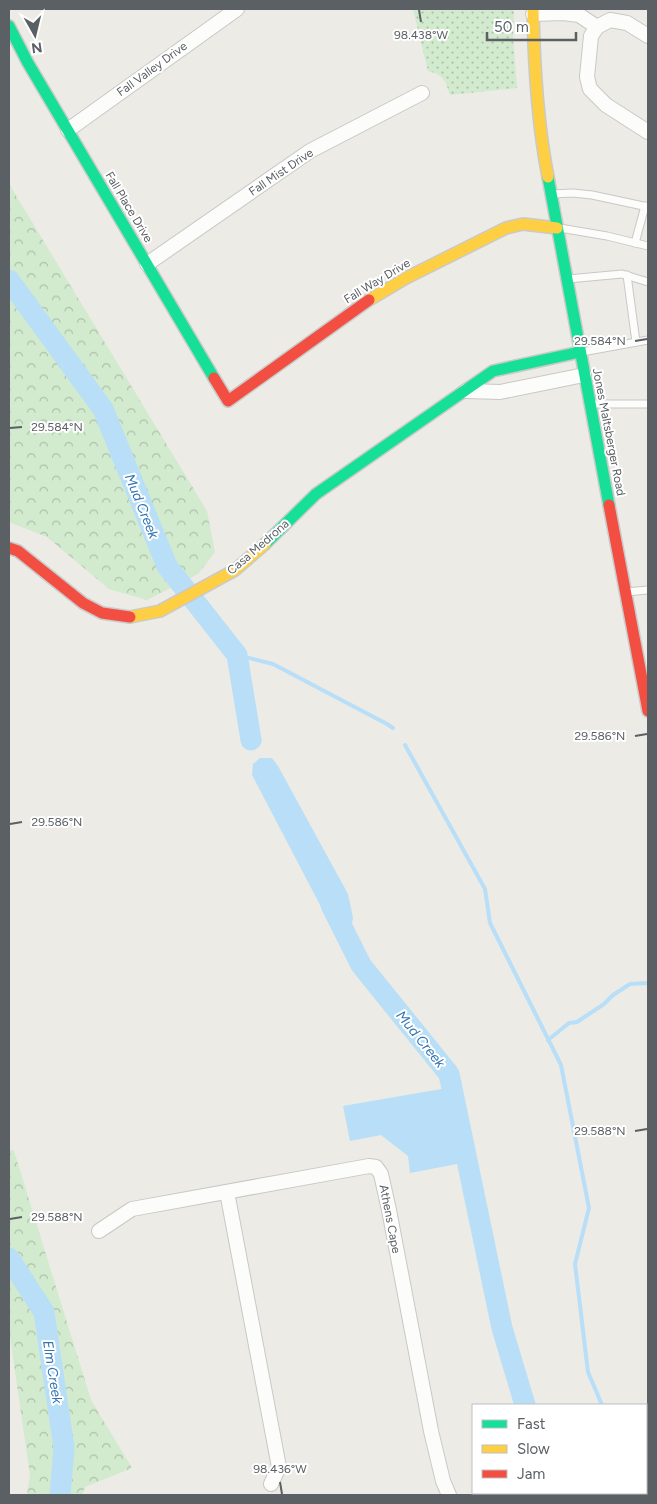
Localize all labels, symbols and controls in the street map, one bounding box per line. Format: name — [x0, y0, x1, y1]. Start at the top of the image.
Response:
north arrow — [10, 10, 60, 60]
scale bar — [487, 10, 576, 42]
text: 50 m — [494, 18, 529, 36]
text: 98.438°W — [394, 28, 448, 42]
text: N — [30, 38, 43, 57]
street label: Fall Valley Drive — [114, 39, 190, 99]
street label: Fall Mist Drive — [246, 145, 316, 199]
street label: Fall Place Drive — [102, 169, 156, 245]
street label: Fall Way Drive — [341, 255, 413, 306]
text: 29.584°N — [574, 334, 626, 348]
street label: Jones Maltsberger Road — [590, 367, 628, 497]
text: 29.584°N — [31, 420, 83, 434]
water label: Mud Creek — [121, 471, 163, 542]
street label: Casa Medrona — [224, 516, 292, 578]
text: 29.586°N — [575, 729, 625, 743]
text: 29.586°N — [32, 815, 82, 829]
water label: Mud Creek — [393, 1007, 449, 1072]
text: 29.588°N — [574, 1124, 626, 1138]
street label: Athens Cape — [376, 1184, 404, 1255]
text: 29.588°N — [31, 1210, 83, 1224]
water label: Elm Creek — [39, 1339, 66, 1406]
legend — [472, 1404, 647, 1494]
text: Fast — [517, 1415, 546, 1433]
text: Slow — [517, 1440, 550, 1458]
text: 98.436°W — [253, 1462, 307, 1476]
text: Jam — [517, 1465, 545, 1483]

